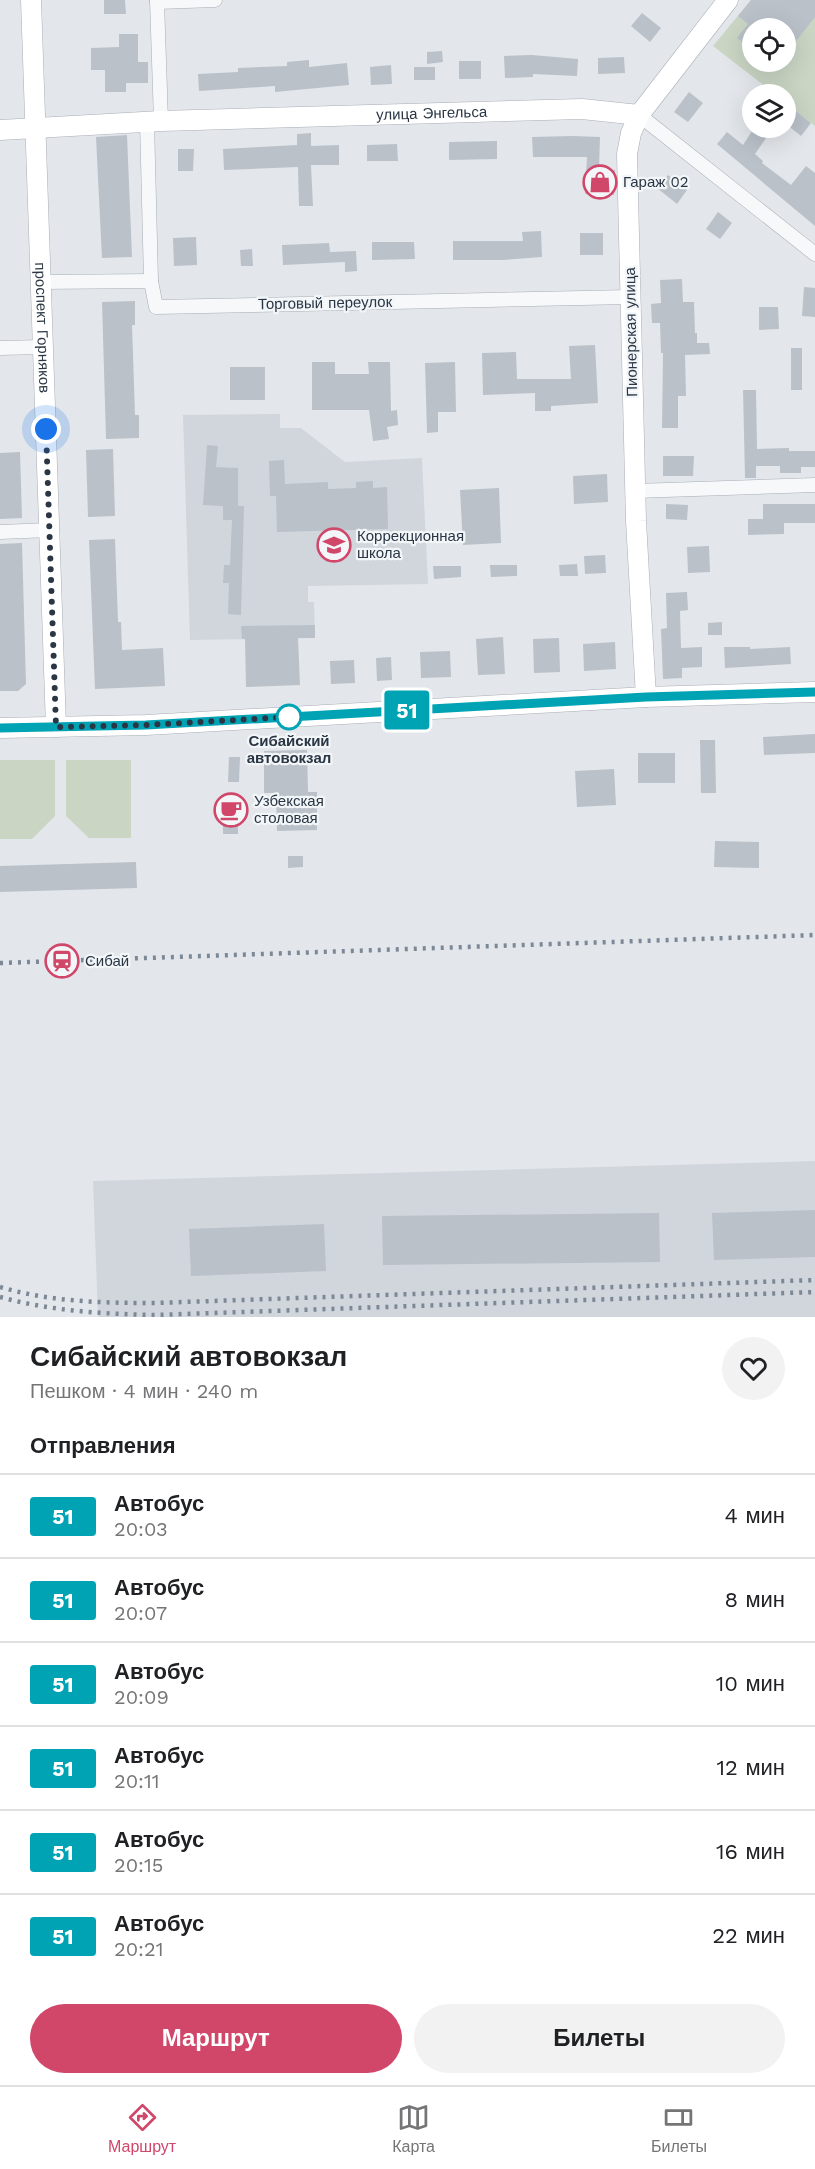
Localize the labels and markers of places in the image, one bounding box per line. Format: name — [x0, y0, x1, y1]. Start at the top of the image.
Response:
shop icon: Гараж 02 — [582, 164, 618, 200]
place label: Гараж 02 — [623, 173, 689, 191]
school or university icon: Коррекционная школа — [316, 527, 352, 563]
place label: Коррекционная школа — [357, 527, 464, 562]
marker: Сибайский автовокзал — [276, 704, 302, 730]
place label: Сибайский автовокзал — [247, 732, 331, 767]
cafe icon: Узбекская столовая — [213, 792, 249, 828]
place label: Узбекская столовая — [254, 792, 324, 827]
station icon: Сибай — [44, 943, 80, 979]
place label: Сибай — [85, 952, 129, 970]

